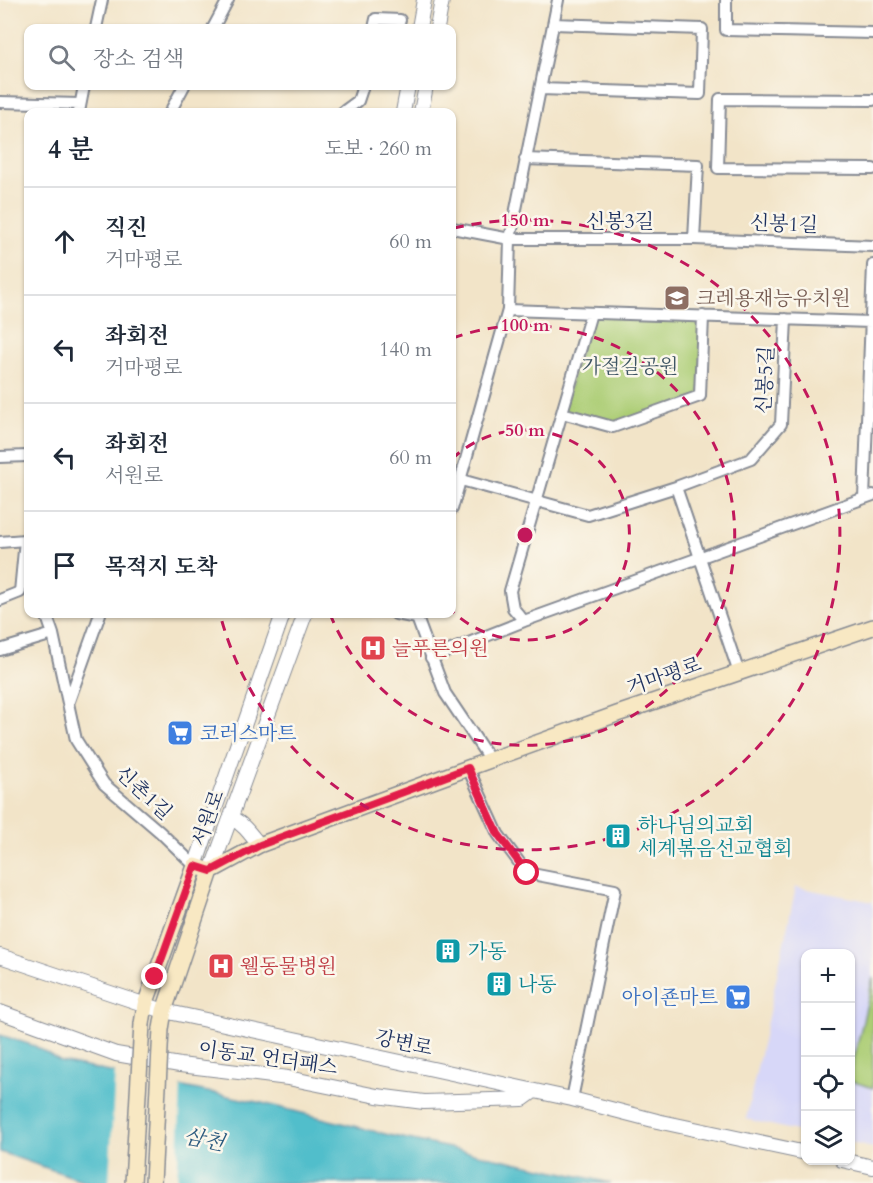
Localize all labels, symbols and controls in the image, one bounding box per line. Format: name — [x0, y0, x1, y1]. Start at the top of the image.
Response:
search box — [24, 24, 456, 90]
icon: search — [45, 41, 78, 74]
text: 장소 검색 — [93, 44, 184, 74]
text: 4 분 — [48, 132, 93, 167]
text: 도보 · 260 m — [325, 135, 432, 162]
text: 150 m — [500, 208, 550, 233]
street label: 신봉3길 — [586, 208, 654, 235]
street label: 신봉1길 — [749, 209, 819, 239]
text: 직진 — [105, 213, 148, 243]
icon: ahead — [48, 225, 81, 258]
text: 60 m — [389, 228, 432, 255]
text: 거마평로 — [105, 246, 182, 273]
school or university icon: 크레용재능유치원 — [662, 283, 692, 313]
place label: 크레용재능유치원 — [696, 285, 851, 312]
text: 100 m — [500, 313, 550, 338]
text: 좌회전 — [105, 321, 169, 351]
icon: left — [48, 333, 81, 366]
text: 140 m — [379, 336, 432, 363]
street label: 신봉5길 — [750, 345, 780, 415]
park label: 가절길공원 — [582, 353, 678, 380]
text: 거마평로 — [105, 354, 182, 381]
text: 50 m — [505, 418, 545, 443]
text: 좌회전 — [105, 429, 169, 459]
icon: left — [48, 441, 81, 474]
text: 60 m — [389, 444, 432, 471]
text: 서원로 — [105, 462, 163, 489]
centre of rings — [515, 525, 535, 545]
icon: arrive — [48, 549, 81, 582]
text: 목적지 도착 — [105, 552, 217, 582]
hospital icon: 늘푸른의원 — [358, 633, 388, 663]
place label: 늘푸른의원 — [392, 635, 489, 662]
street label: 거마평로 — [623, 651, 705, 701]
supermarket icon: 코러스마트 — [165, 718, 195, 748]
place label: 코러스마트 — [200, 720, 297, 747]
street label: 신촌1길 — [110, 760, 178, 826]
street label: 서원로 — [185, 786, 231, 850]
place label: 하나님의교회 세계볶음선교협회 — [638, 812, 793, 862]
building icon: 하나님의교회 세계볶음선교협회 — [603, 821, 633, 851]
route start — [513, 859, 539, 885]
building icon: 가동 — [433, 936, 463, 966]
place label: 가동 — [468, 938, 507, 965]
map controls — [801, 949, 855, 1165]
button: + — [801, 949, 855, 1003]
hospital icon: 웰동물병원 — [206, 951, 236, 981]
place label: 웰동물병원 — [240, 953, 337, 980]
route end — [141, 963, 167, 989]
building icon: 나동 — [484, 969, 514, 999]
place label: 나동 — [518, 971, 557, 998]
supermarket icon: 아이죤마트 — [723, 982, 753, 1012]
place label: 아이죤마트 — [621, 984, 718, 1011]
button: − — [801, 1003, 855, 1057]
street label: 강변로 — [373, 1024, 435, 1062]
street label: 이동교 언더패스 — [196, 1035, 340, 1081]
button: locate — [801, 1057, 855, 1111]
button: layers — [801, 1111, 855, 1165]
water label: 삼천 — [181, 1122, 229, 1159]

